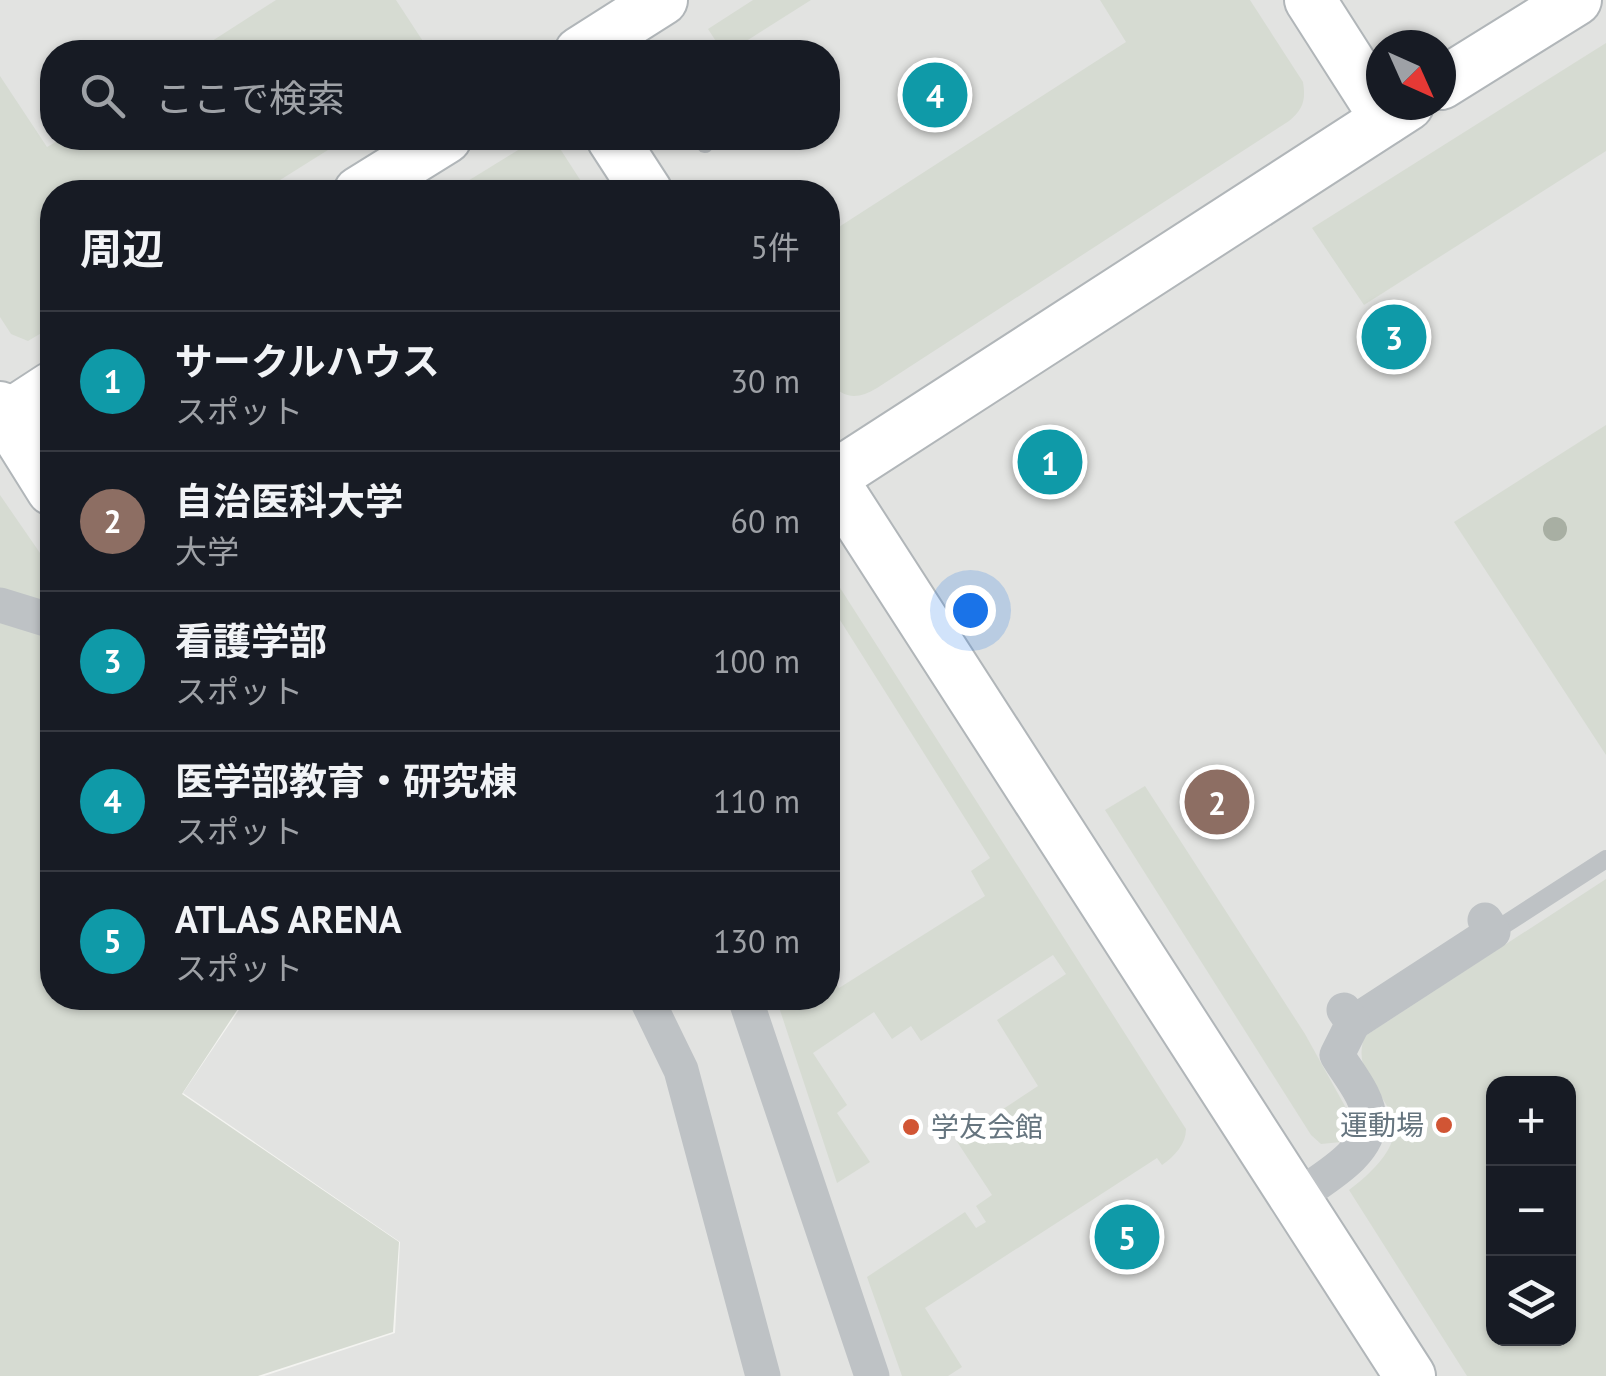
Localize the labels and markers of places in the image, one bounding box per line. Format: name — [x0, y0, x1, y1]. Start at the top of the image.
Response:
pin: 4 — [902, 58, 968, 132]
pin: 3 — [1362, 300, 1426, 374]
pin: 1 — [1018, 424, 1082, 500]
pin: 2 — [1184, 764, 1250, 840]
place label: 運動場 — [1340, 1106, 1424, 1143]
place label: 学友会館 — [931, 1108, 1043, 1145]
marker: 運動場 — [1433, 1114, 1455, 1136]
marker: 学友会館 — [900, 1116, 922, 1138]
pin: 5 — [1094, 1200, 1160, 1274]

